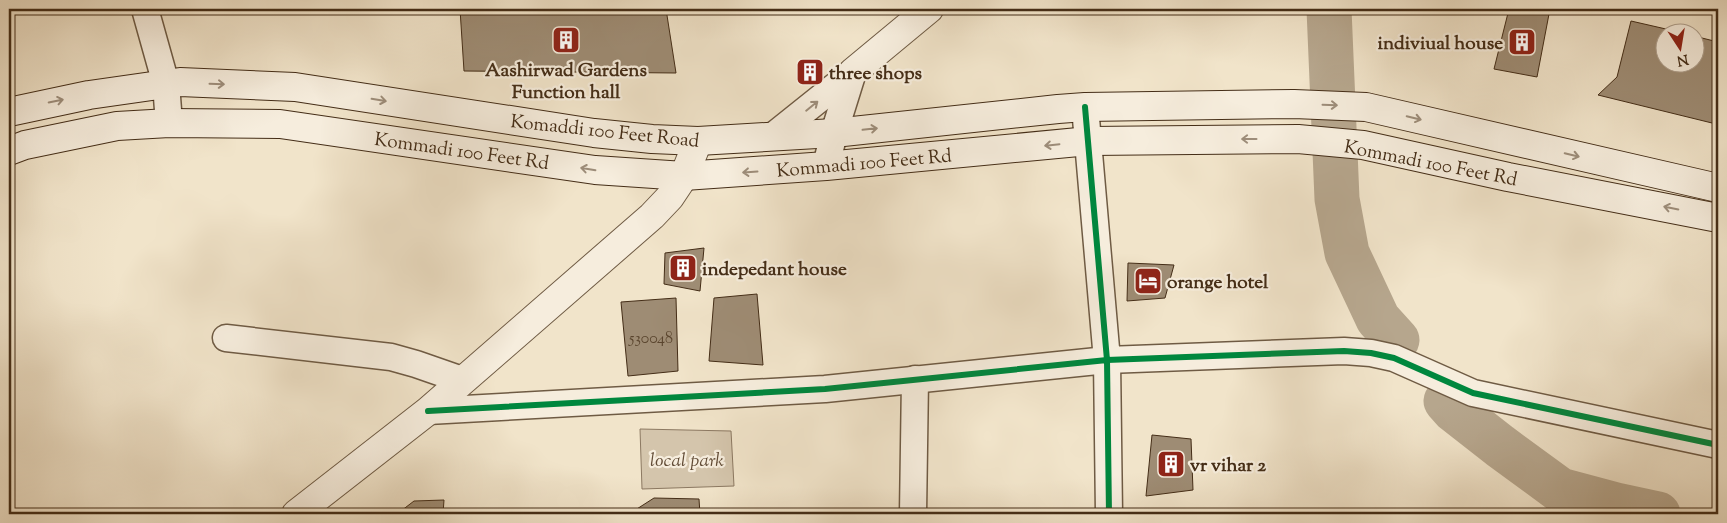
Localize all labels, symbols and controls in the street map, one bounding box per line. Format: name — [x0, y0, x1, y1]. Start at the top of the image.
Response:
north arrow — [1654, 22, 1704, 72]
building icon: Aashirwad Gardens Function hall — [551, 25, 581, 55]
building icon: indiviual house — [1507, 27, 1537, 57]
place label: indiviual house — [1378, 31, 1503, 58]
text: N — [1675, 48, 1690, 70]
building icon: three shops — [795, 57, 825, 87]
place label: Aashirwad Gardens Function hall — [485, 58, 648, 107]
place label: three shops — [829, 61, 923, 88]
one-way arrow — [209, 79, 225, 88]
one-way arrow — [370, 95, 386, 105]
one-way arrow — [48, 96, 64, 106]
one-way arrow — [805, 100, 818, 111]
one-way arrow — [1322, 101, 1338, 110]
street label: Komaddi 100 Feet Road — [509, 109, 701, 156]
one-way arrow — [1405, 114, 1421, 123]
one-way arrow — [862, 124, 878, 134]
street label: Kommadi 100 Feet Rd — [373, 127, 551, 178]
one-way arrow — [1241, 134, 1258, 144]
street label: Kommadi 100 Feet Rd — [1342, 134, 1520, 195]
one-way arrow — [1044, 140, 1060, 150]
street label: Kommadi 100 Feet Rd — [775, 143, 953, 186]
one-way arrow — [1564, 151, 1580, 160]
one-way arrow — [581, 163, 597, 173]
one-way arrow — [743, 167, 759, 176]
one-way arrow — [1663, 203, 1679, 212]
building icon: indepedant house — [668, 253, 698, 283]
place label: indepedant house — [702, 257, 847, 284]
hotel icon: orange hotel — [1133, 266, 1163, 296]
place label: orange hotel — [1167, 270, 1269, 297]
house number: 530048 — [628, 328, 673, 351]
park label: local park — [650, 448, 724, 475]
building icon: vr vihar 2 — [1156, 449, 1186, 479]
place label: vr vihar 2 — [1190, 453, 1266, 480]

